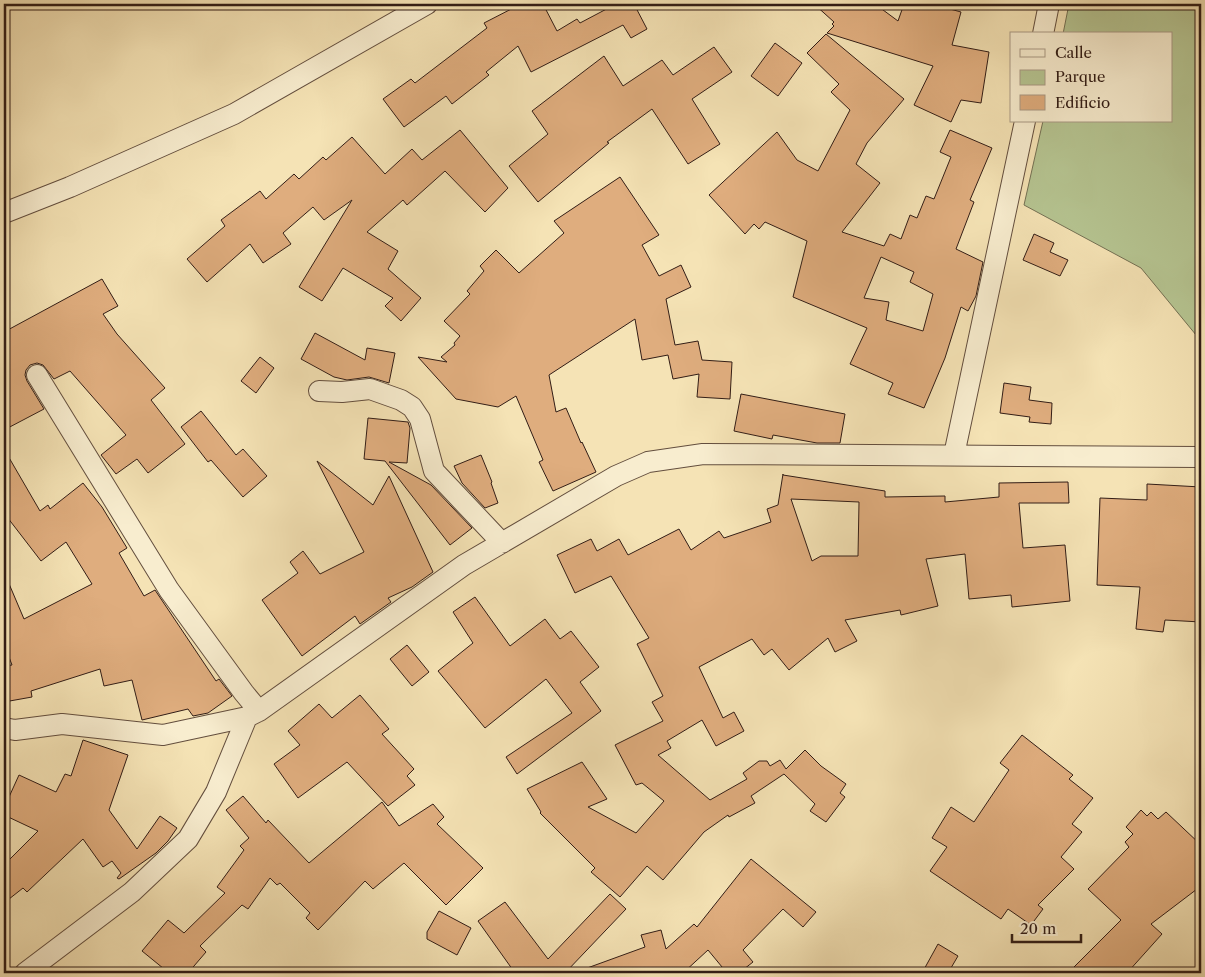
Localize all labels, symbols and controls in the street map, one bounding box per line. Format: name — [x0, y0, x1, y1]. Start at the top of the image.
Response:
legend — [1010, 32, 1172, 122]
text: Calle — [1055, 43, 1092, 62]
text: Parque — [1055, 67, 1105, 86]
text: Edificio — [1055, 93, 1110, 112]
scale bar — [1012, 912, 1081, 944]
text: 20 m — [1020, 919, 1056, 938]

